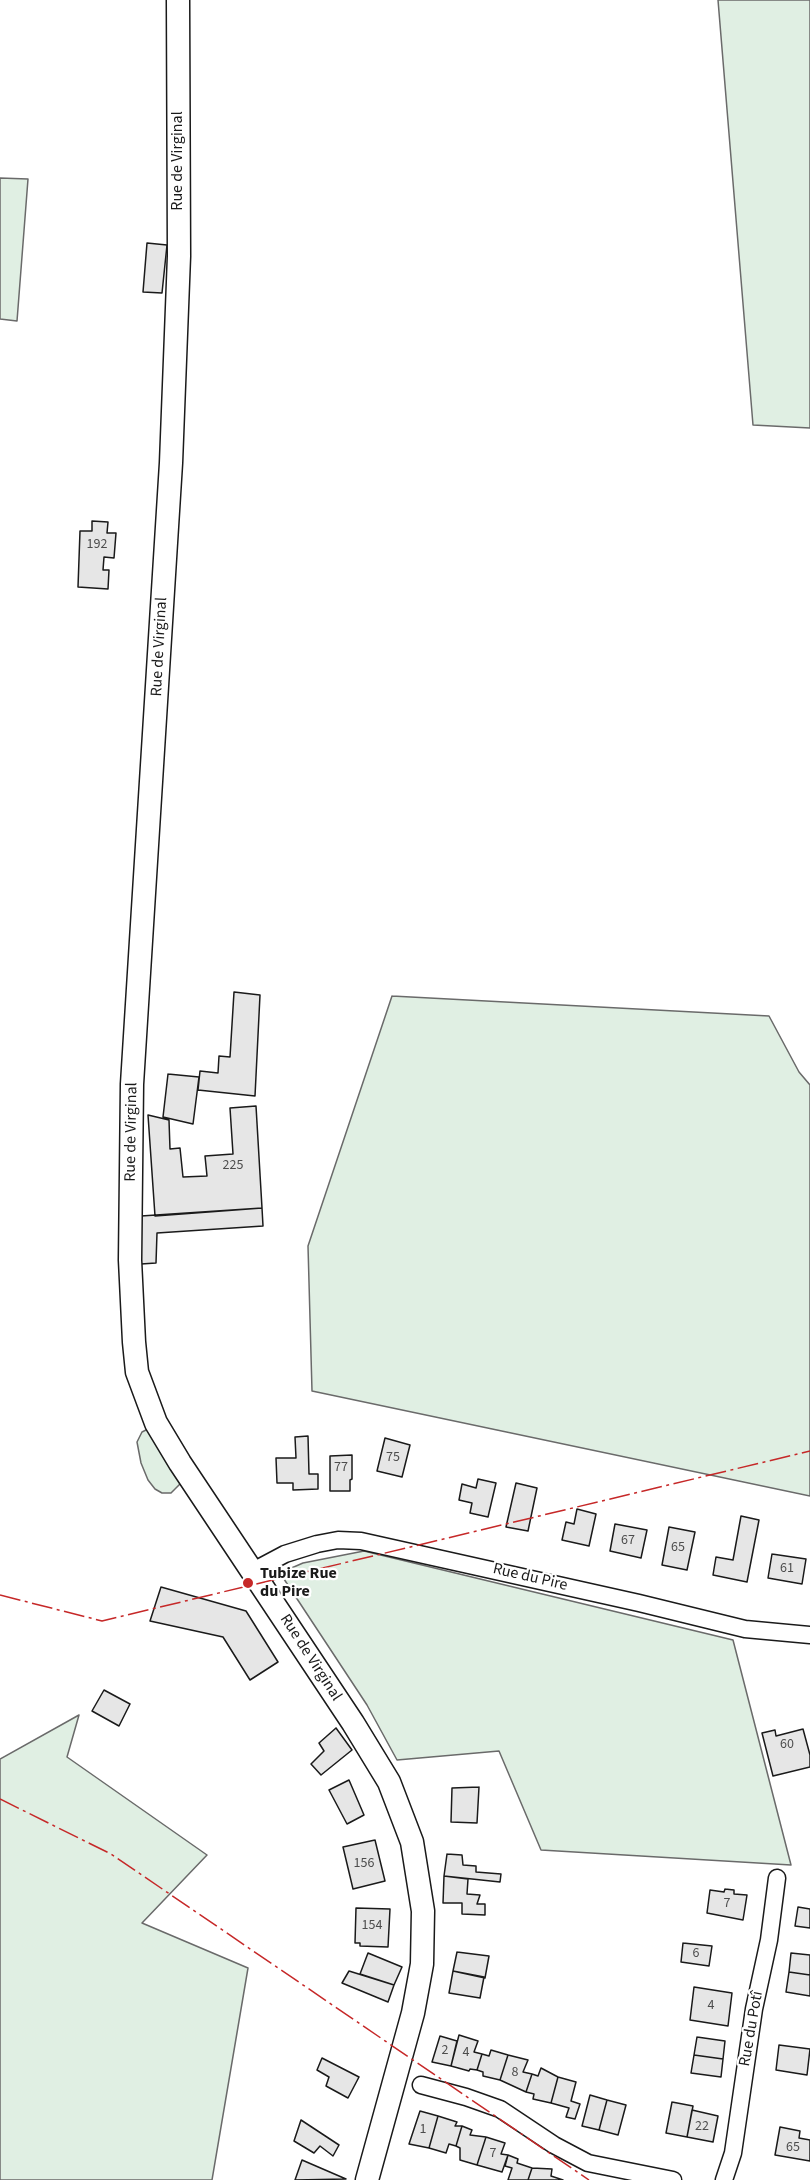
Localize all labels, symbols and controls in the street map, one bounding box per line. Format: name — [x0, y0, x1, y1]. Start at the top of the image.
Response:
street label: Rue de Virginal — [168, 111, 188, 211]
house number: 192 — [87, 537, 107, 553]
street label: Rue de Virginal — [148, 597, 172, 697]
street label: Rue de Virginal — [122, 1082, 142, 1182]
house number: 225 — [223, 1158, 243, 1174]
house number: 75 — [386, 1450, 400, 1466]
house number: 77 — [334, 1460, 348, 1476]
house number: 67 — [621, 1533, 635, 1549]
house number: 65 — [671, 1540, 685, 1556]
street label: Rue du Pire — [491, 1560, 569, 1596]
house number: 61 — [780, 1561, 794, 1577]
place label: Tubize Rue du Pire — [260, 1564, 337, 1602]
marker: Tubize Rue du Pire — [241, 1576, 255, 1590]
street label: Rue de Virginal — [275, 1611, 345, 1705]
house number: 60 — [780, 1737, 794, 1753]
house number: 156 — [354, 1856, 374, 1872]
house number: 7 — [724, 1896, 730, 1912]
house number: 154 — [362, 1918, 382, 1934]
house number: 6 — [693, 1946, 699, 1962]
street label: Rue du Potî — [736, 1990, 768, 2068]
house number: 4 — [708, 1998, 714, 2014]
house number: 2 — [442, 2043, 448, 2059]
house number: 4 — [463, 2045, 469, 2061]
house number: 8 — [512, 2065, 518, 2081]
house number: 22 — [695, 2119, 709, 2135]
house number: 1 — [420, 2122, 426, 2138]
house number: 65 — [786, 2140, 800, 2156]
house number: 7 — [490, 2146, 496, 2162]

